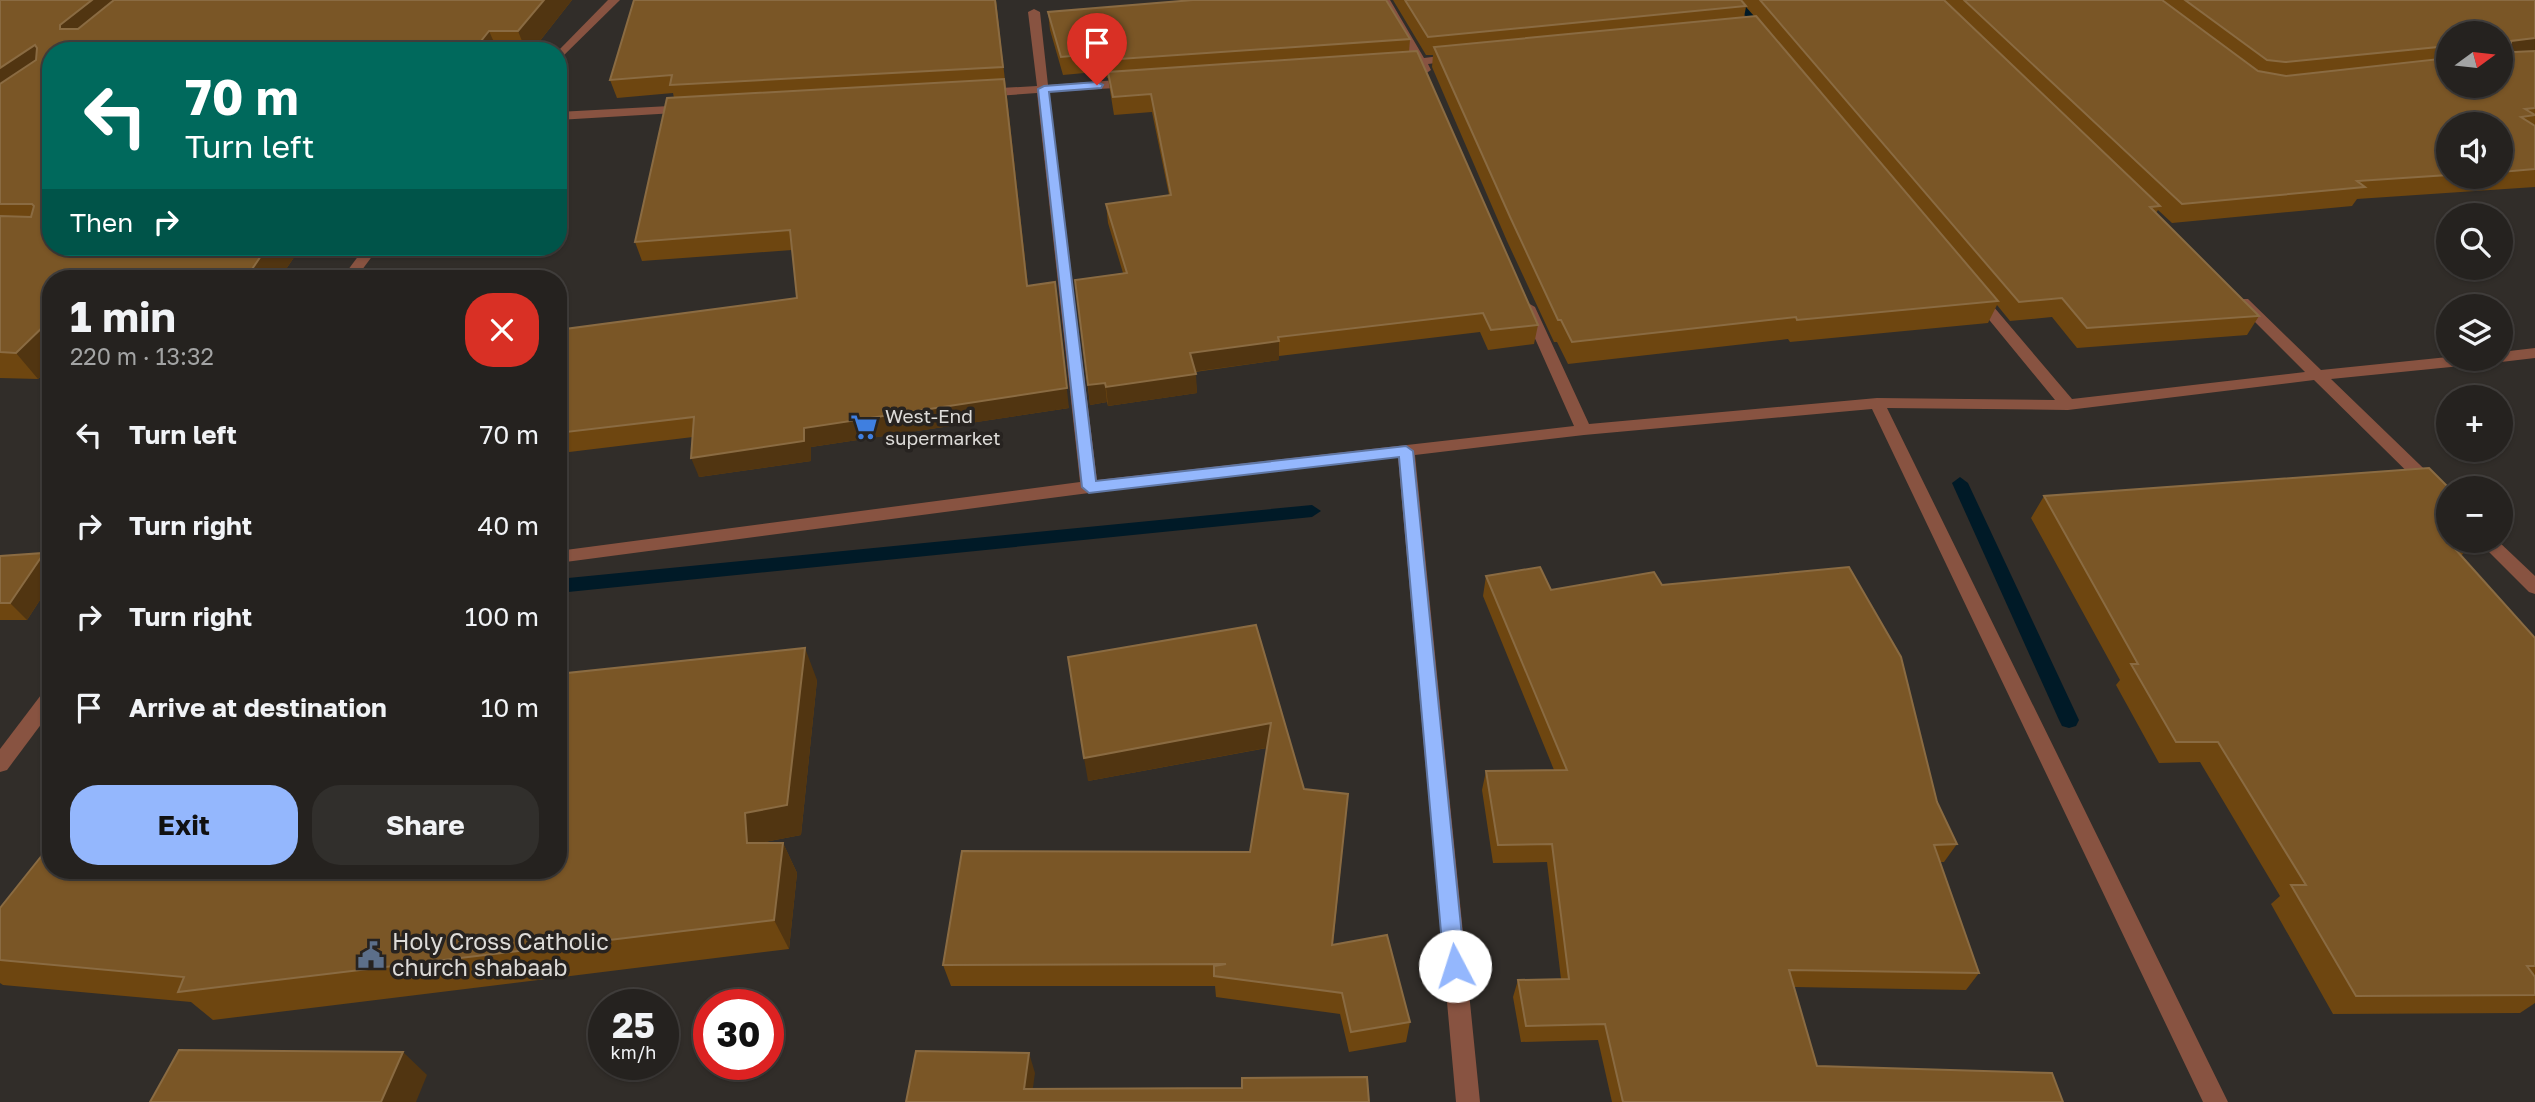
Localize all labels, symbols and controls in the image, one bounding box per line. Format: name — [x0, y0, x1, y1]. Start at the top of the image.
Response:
pin — [1067, 13, 1127, 85]
north arrow — [2436, 21, 2513, 98]
map controls — [2436, 21, 2513, 553]
icon: arrive — [1078, 24, 1116, 62]
text: 70 m — [185, 67, 299, 126]
icon: left — [70, 70, 161, 161]
button: sound — [2436, 112, 2513, 189]
text: Turn left — [185, 127, 314, 165]
icon: right — [147, 203, 185, 241]
button: search — [2436, 203, 2513, 280]
text: Then — [70, 207, 133, 238]
text: 1 min — [70, 291, 176, 341]
button: close — [465, 293, 539, 367]
button: layers — [2436, 294, 2513, 371]
text: 220 m · 13:32 — [70, 342, 214, 370]
button: + — [2436, 385, 2513, 462]
place label: West-End supermarket — [885, 404, 1001, 449]
supermarket icon: West-End supermarket — [849, 412, 879, 442]
icon: left — [70, 416, 108, 454]
text: Turn left — [129, 419, 237, 450]
text: 70 m — [480, 419, 539, 450]
button: − — [2436, 476, 2513, 553]
icon: right — [70, 507, 108, 545]
text: Turn right — [129, 510, 252, 541]
text: 40 m — [478, 510, 539, 541]
icon: right — [70, 598, 108, 636]
text: Turn right — [129, 601, 252, 632]
text: 100 m — [465, 601, 539, 632]
icon: arrive — [70, 689, 108, 727]
text: Arrive at destination — [129, 692, 387, 723]
text: 10 m — [481, 692, 539, 723]
button: Exit — [70, 785, 298, 865]
button: Share — [312, 785, 539, 865]
place label: Holy Cross Catholic church shabaab — [392, 927, 609, 981]
position arrow — [1418, 929, 1492, 1003]
public building icon: Holy Cross Catholic church shabaab — [356, 940, 386, 970]
speed limit sign: 30 — [693, 989, 784, 1080]
text: 25 — [612, 1004, 655, 1046]
text: km/h — [611, 1041, 656, 1063]

